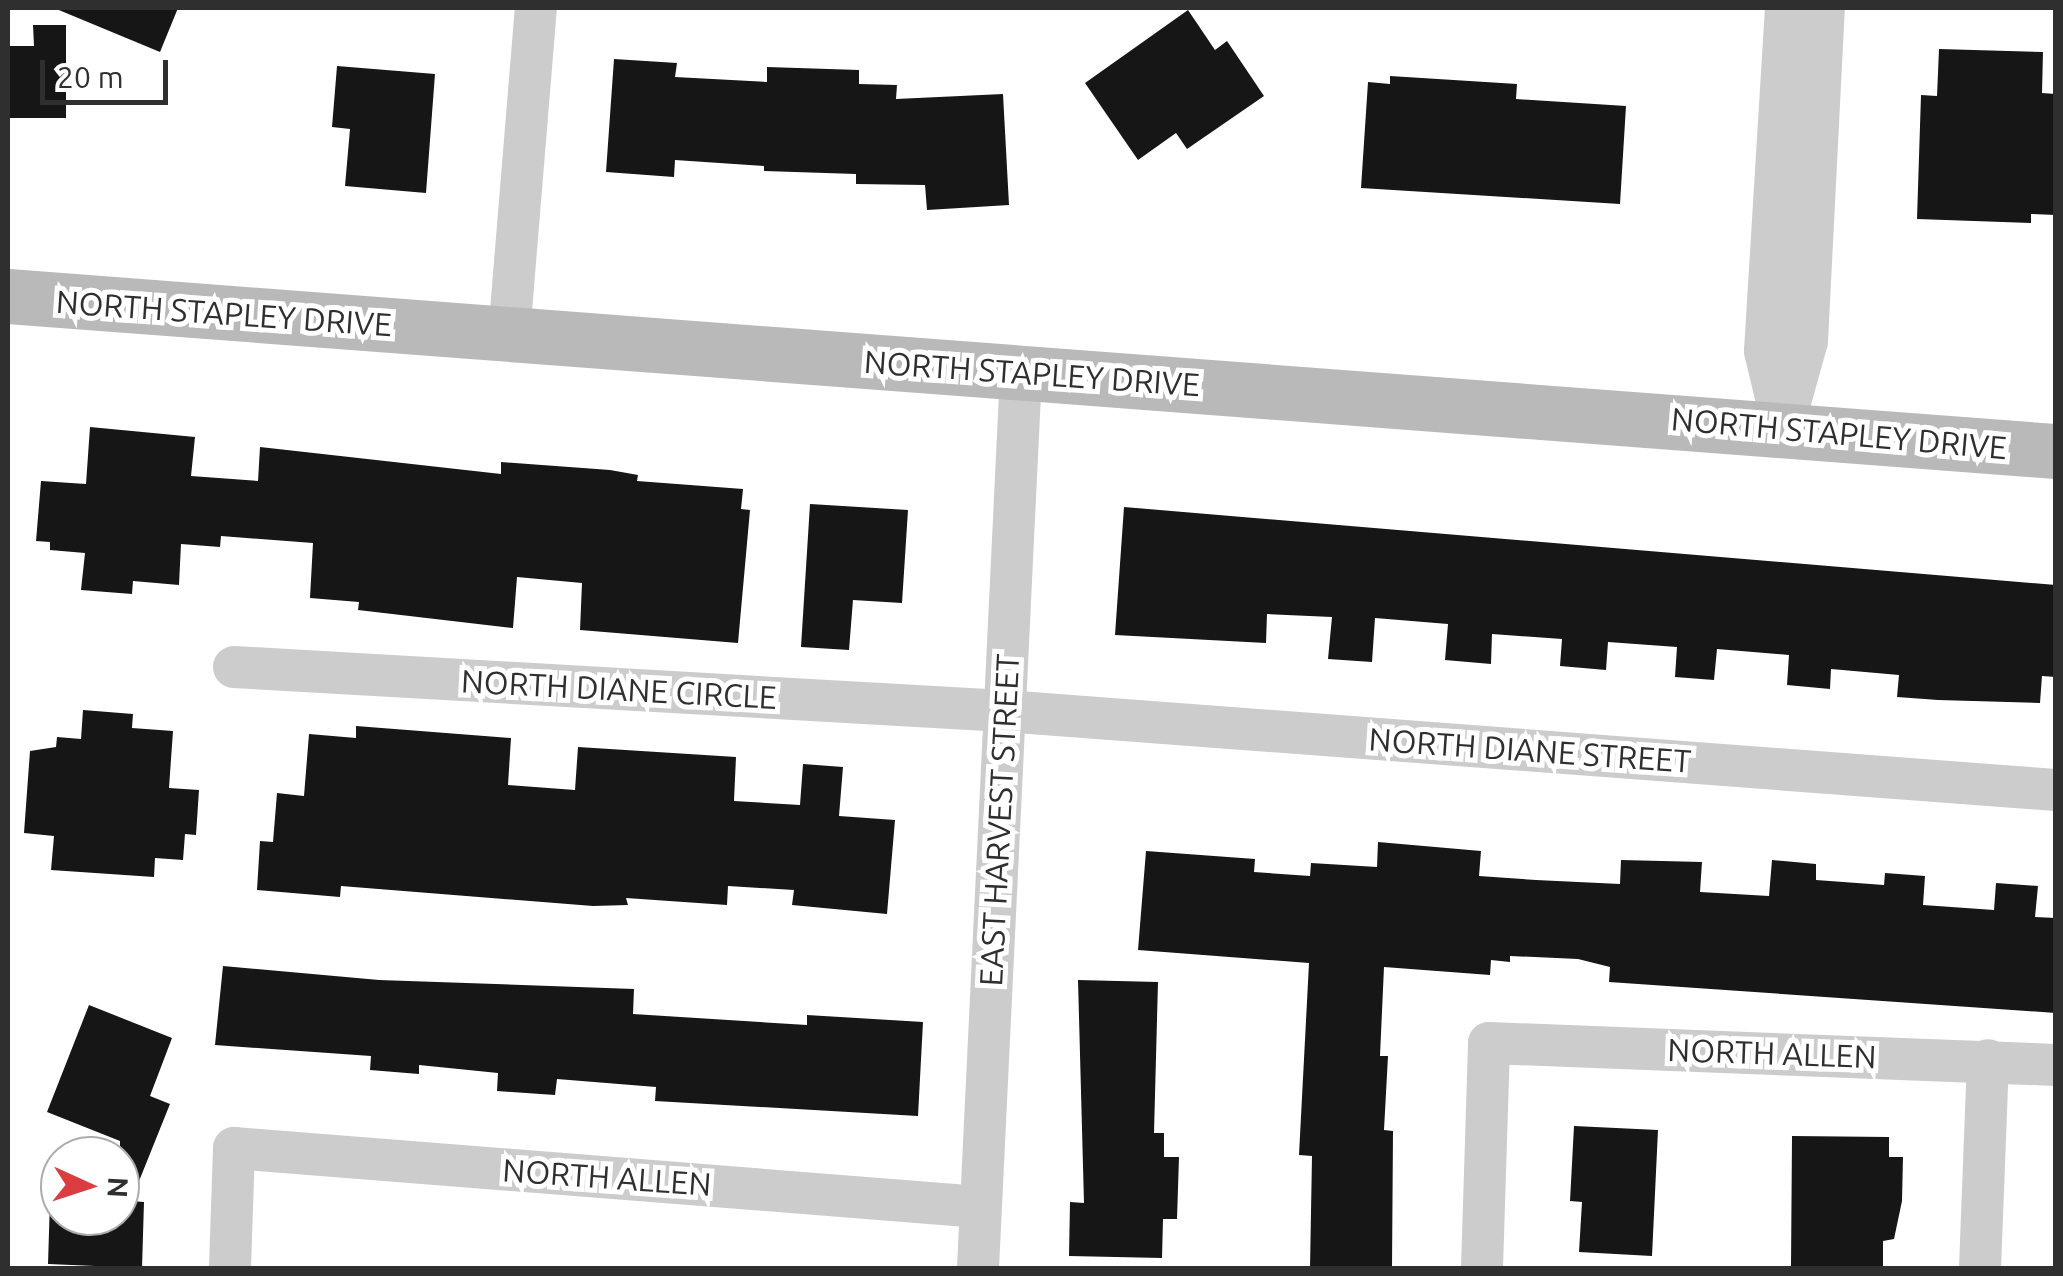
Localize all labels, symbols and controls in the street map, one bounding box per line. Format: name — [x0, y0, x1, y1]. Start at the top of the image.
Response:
scale bar — [45, 40, 172, 102]
text: 20 m — [57, 60, 124, 94]
street label: NORTH STAPLEY DRIVE — [55, 282, 393, 344]
street label: NORTH STAPLEY DRIVE — [863, 342, 1201, 404]
street label: NORTH STAPLEY DRIVE — [1670, 399, 2008, 467]
street label: EAST HARVEST STREET — [971, 653, 1027, 987]
street label: NORTH DIANE CIRCLE — [460, 662, 778, 716]
street label: NORTH DIANE STREET — [1368, 720, 1692, 780]
street label: NORTH ALLEN — [1667, 1030, 1877, 1076]
north arrow — [40, 1136, 140, 1236]
street label: NORTH ALLEN — [501, 1151, 713, 1203]
text: N — [102, 1176, 134, 1199]

